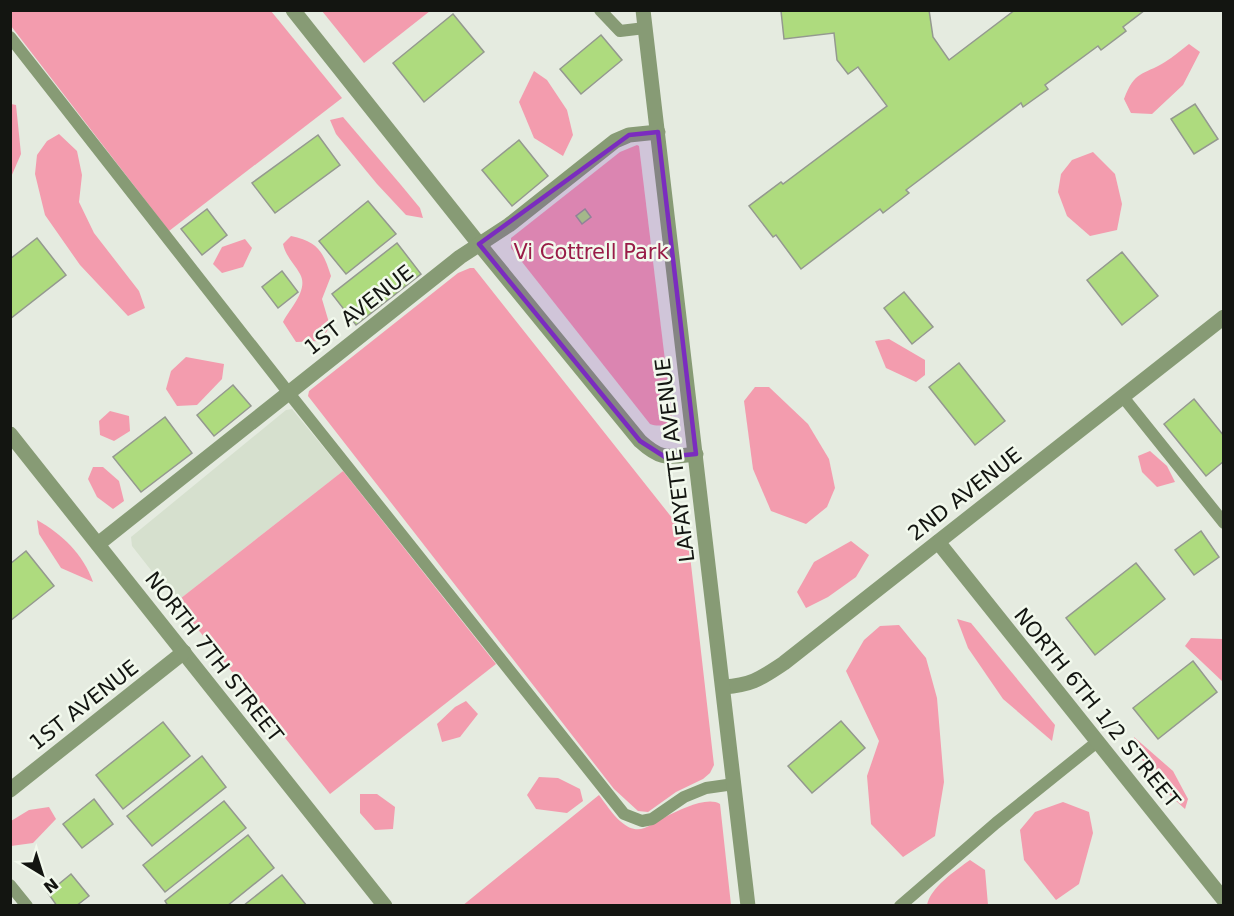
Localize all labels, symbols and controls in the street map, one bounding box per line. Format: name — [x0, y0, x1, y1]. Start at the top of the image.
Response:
park label: Vi Cottrell Park — [513, 240, 669, 264]
street label: 1ST AVENUE — [300, 260, 418, 360]
street label: LAFAYETTE AVENUE — [651, 356, 699, 564]
street label: 2ND AVENUE — [904, 442, 1026, 546]
street label: NORTH 7TH STREET — [140, 567, 288, 747]
street label: NORTH 6TH 1/2 STREET — [1009, 603, 1185, 813]
street label: 1ST AVENUE — [25, 655, 143, 755]
north arrow — [12, 844, 72, 904]
text: N — [40, 874, 62, 897]

